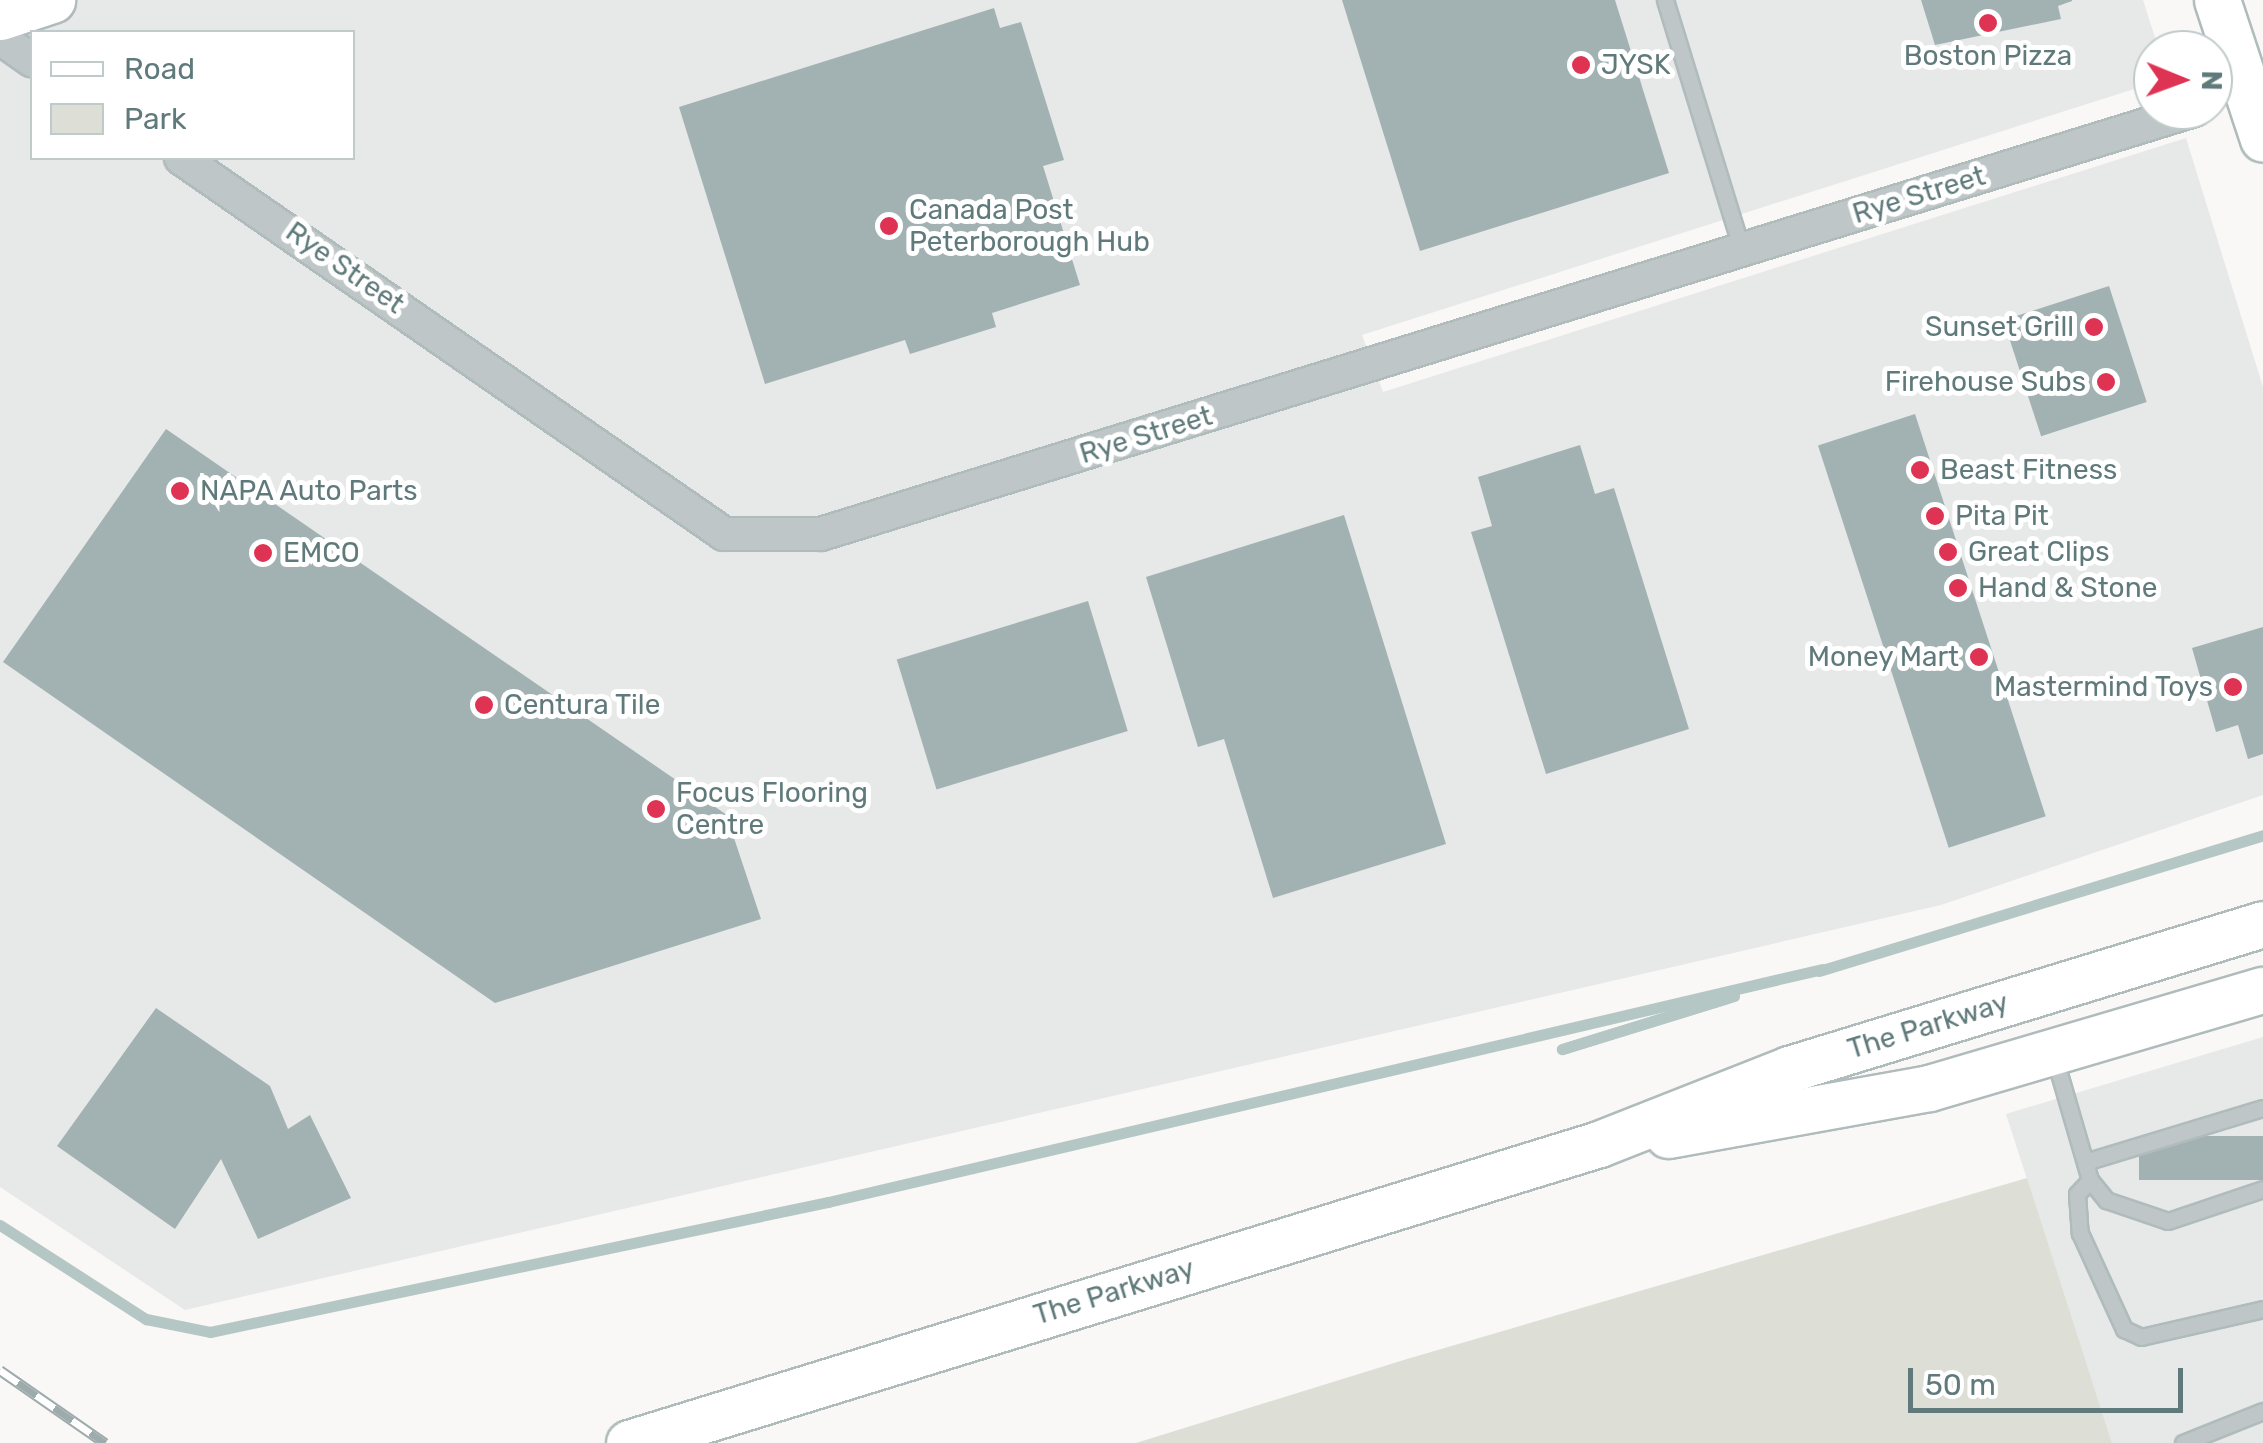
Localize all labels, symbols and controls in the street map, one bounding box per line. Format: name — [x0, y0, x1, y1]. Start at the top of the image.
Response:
marker: Boston Pizza — [1977, 12, 1999, 34]
legend — [30, 30, 355, 160]
north arrow — [2133, 30, 2233, 130]
place label: Boston Pizza — [1904, 39, 2072, 73]
place label: JYSK — [1601, 48, 1670, 82]
text: Road — [124, 51, 195, 87]
marker: JYSK — [1570, 54, 1592, 76]
text: N — [2195, 70, 2228, 91]
text: Park — [124, 101, 186, 137]
street label: Rye Street — [1849, 159, 1989, 231]
place label: Canada Post Peterborough Hub — [909, 193, 1150, 259]
street label: Rye Street — [279, 215, 411, 321]
marker: Canada Post Peterborough Hub — [878, 215, 900, 237]
place label: Sunset Grill — [1925, 310, 2074, 344]
marker: Sunset Grill — [2083, 316, 2105, 338]
place label: Firehouse Subs — [1885, 365, 2086, 399]
marker: Firehouse Subs — [2095, 371, 2117, 393]
street label: Rye Street — [1076, 399, 1216, 471]
place label: Beast Fitness — [1940, 453, 2117, 487]
marker: Beast Fitness — [1909, 459, 1931, 481]
place label: NAPA Auto Parts — [200, 474, 419, 508]
marker: NAPA Auto Parts — [169, 480, 191, 502]
place label: Pita Pit — [1955, 499, 2049, 533]
marker: Pita Pit — [1924, 505, 1946, 527]
place label: Great Clips — [1968, 535, 2109, 569]
place label: EMCO — [283, 536, 360, 570]
marker: Great Clips — [1937, 541, 1959, 563]
marker: EMCO — [252, 542, 274, 564]
place label: Hand & Stone — [1978, 571, 2157, 605]
marker: Hand & Stone — [1947, 577, 1969, 599]
place label: Money Mart — [1807, 640, 1959, 674]
marker: Money Mart — [1968, 646, 1990, 668]
place label: Mastermind Toys — [1993, 670, 2213, 704]
marker: Mastermind Toys — [2222, 676, 2244, 698]
place label: Centura Tile — [504, 688, 661, 722]
marker: Centura Tile — [473, 694, 495, 716]
place label: Focus Flooring Centre — [676, 776, 868, 842]
marker: Focus Flooring Centre — [645, 798, 667, 820]
street label: The Parkway — [1844, 986, 2012, 1066]
street label: The Parkway — [1030, 1252, 1198, 1332]
scale bar — [1913, 1348, 2188, 1410]
text: 50 m — [1925, 1367, 1996, 1403]

